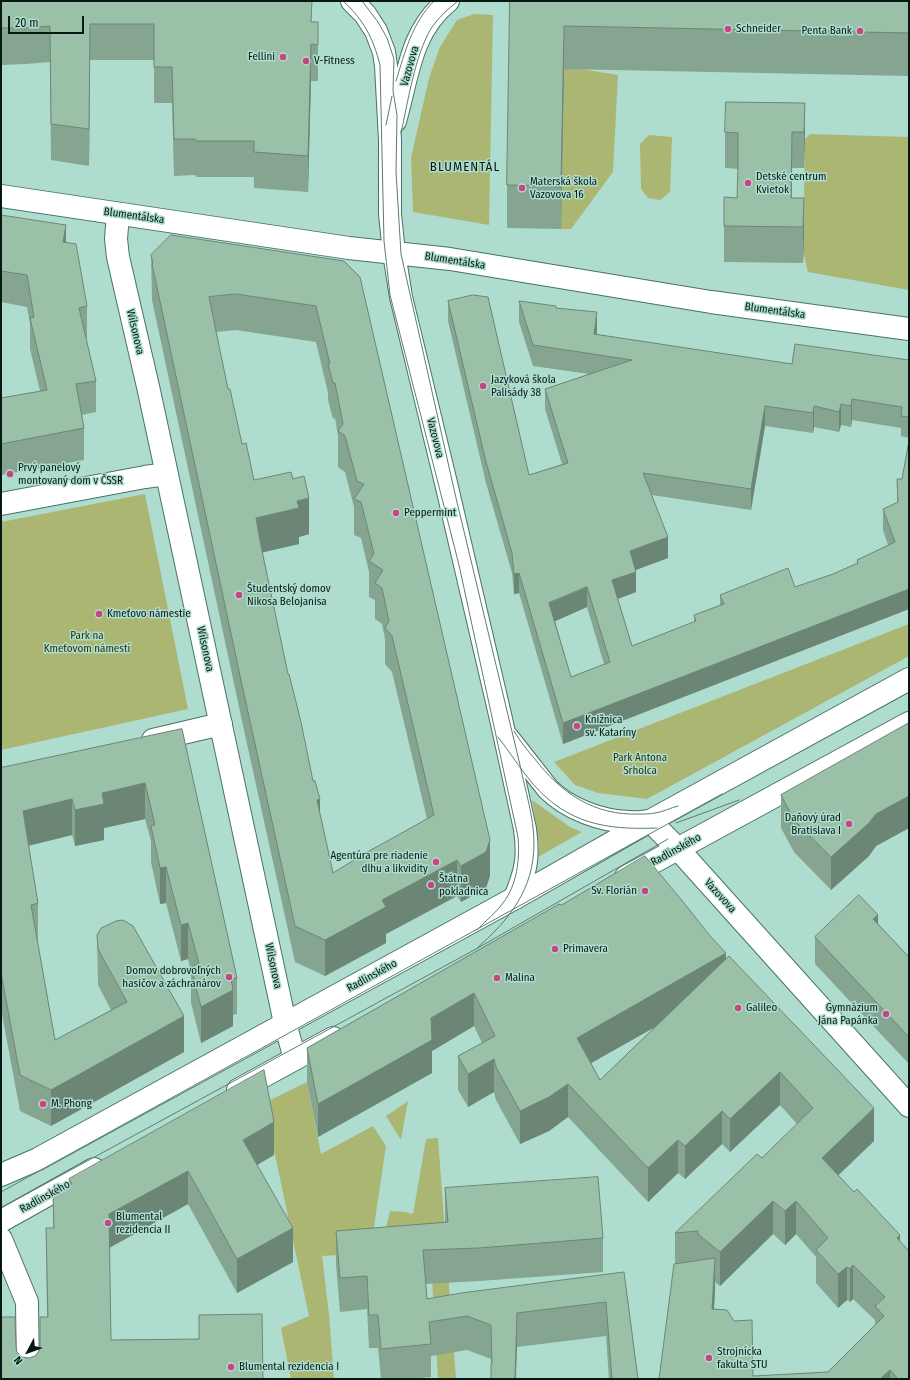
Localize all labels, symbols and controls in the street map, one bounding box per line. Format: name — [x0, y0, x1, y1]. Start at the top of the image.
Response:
scale bar — [10, 8, 86, 34]
text: 20 m — [15, 16, 39, 30]
place label: Schneider — [736, 22, 781, 36]
marker: Schneider — [723, 24, 733, 34]
place label: Penta Bank — [802, 24, 852, 38]
marker: Penta Bank — [855, 26, 865, 36]
street label: Vazovova — [398, 44, 422, 88]
place label: Fellini — [248, 50, 275, 64]
marker: Fellini — [278, 52, 288, 62]
place label: V-Fitness — [314, 54, 355, 68]
marker: V-Fitness — [301, 56, 311, 66]
district label: BLUMENTÁL — [430, 159, 500, 175]
place label: Detské centrum Kvietok — [756, 170, 827, 196]
place label: Materská škola Vazovova 16 — [530, 175, 597, 201]
marker: Detské centrum Kvietok — [743, 178, 753, 188]
marker: Materská škola Vazovova 16 — [517, 183, 527, 193]
street label: Blumentálska — [103, 205, 165, 227]
street label: Blumentálska — [424, 250, 486, 272]
street label: Blumentálska — [744, 300, 806, 322]
street label: Wilsonova — [123, 308, 147, 356]
place label: Jazyková škola Palisády 38 — [491, 373, 556, 399]
marker: Jazyková škola Palisády 38 — [478, 381, 488, 391]
street label: Vazovova — [424, 416, 446, 460]
place label: Prvý panelový montovaný dom v ČSSR — [18, 461, 123, 487]
marker: Prvý panelový montovaný dom v ČSSR — [5, 469, 15, 479]
place label: Peppermint — [404, 506, 456, 520]
marker: Peppermint — [391, 508, 401, 518]
place label: Študentský domov Nikosa Belojanisa — [247, 582, 331, 608]
marker: Študentský domov Nikosa Belojanisa — [234, 590, 244, 600]
place label: Kmeťovo námestie — [107, 607, 191, 621]
marker: Kmeťovo námestie — [94, 609, 104, 619]
street label: Wilsonova — [194, 625, 216, 673]
park label: Park na Kmeťovom námestí — [44, 629, 130, 655]
place label: Knižnica sv. Kataríny — [585, 713, 636, 739]
marker: Knižnica sv. Kataríny — [572, 721, 582, 731]
park label: Park Antona Srholca — [613, 751, 667, 777]
place label: Daňový úrad Bratislava I — [785, 811, 841, 837]
marker: Daňový úrad Bratislava I — [844, 819, 854, 829]
street label: Radlinského — [649, 831, 703, 869]
place label: Agentúra pre riadenie dlhu a likvidity — [330, 849, 428, 875]
marker: Agentúra pre riadenie dlhu a likvidity — [431, 857, 441, 867]
place label: Štátna pokladnica — [439, 872, 488, 898]
street label: Vazovova — [701, 876, 739, 916]
marker: Štátna pokladnica — [426, 880, 436, 890]
place label: Sv. Florián — [591, 884, 637, 898]
marker: Sv. Florián — [640, 886, 650, 896]
street label: Wilsonova — [262, 942, 284, 990]
place label: Primavera — [563, 942, 608, 956]
marker: Primavera — [550, 944, 560, 954]
street label: Radlinského — [345, 957, 399, 995]
place label: Domov dobrovoľných hasičov a záchranárov — [122, 964, 221, 990]
place label: Malina — [505, 971, 535, 985]
marker: Domov dobrovoľných hasičov a záchranárov — [224, 972, 234, 982]
marker: Malina — [492, 973, 502, 983]
place label: Galileo — [746, 1001, 777, 1015]
place label: Gymnázium Jána Papánka — [818, 1001, 878, 1027]
marker: Galileo — [733, 1003, 743, 1013]
marker: Gymnázium Jána Papánka — [881, 1009, 891, 1019]
place label: M. Phong — [51, 1097, 92, 1111]
marker: M. Phong — [38, 1099, 48, 1109]
street label: Radlinského — [18, 1178, 72, 1216]
place label: Blumental rezidencia II — [116, 1210, 170, 1236]
marker: Blumental rezidencia II — [103, 1218, 113, 1228]
north arrow — [8, 1332, 48, 1372]
place label: Strojnícka fakulta STU — [717, 1345, 768, 1371]
text: N — [11, 1353, 26, 1367]
marker: Strojnícka fakulta STU — [704, 1353, 714, 1363]
place label: Blumental rezidencia I — [239, 1360, 339, 1374]
marker: Blumental rezidencia I — [226, 1362, 236, 1372]

